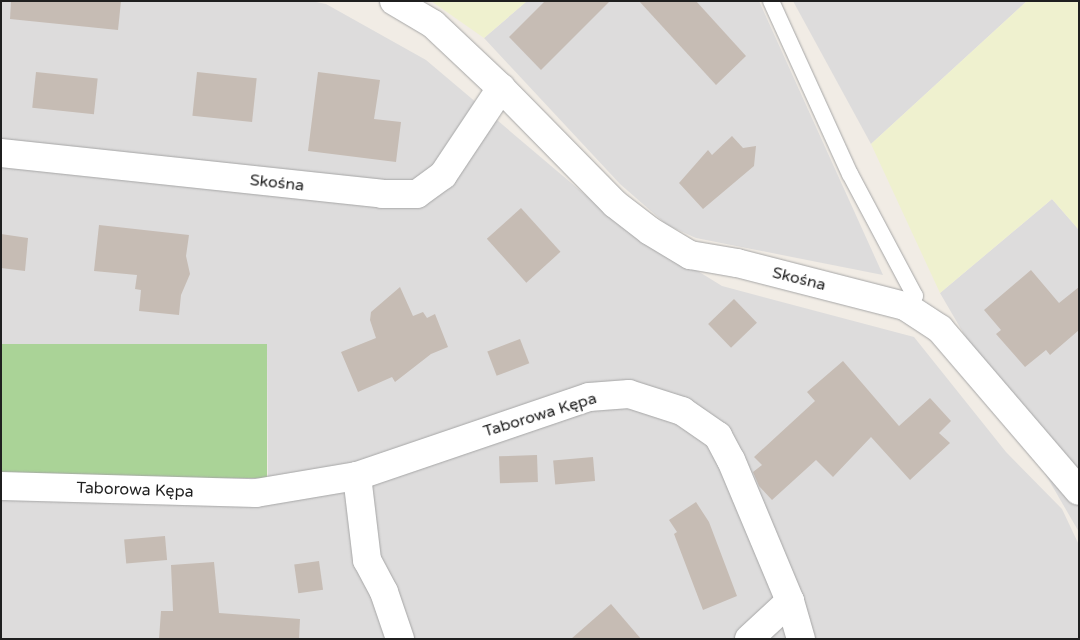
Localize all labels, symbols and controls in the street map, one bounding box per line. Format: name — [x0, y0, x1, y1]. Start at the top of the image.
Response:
street label: Skośna — [249, 171, 305, 195]
street label: Skośna — [770, 263, 828, 295]
street label: Taborowa Kępa — [481, 389, 599, 441]
street label: Taborowa Kępa — [76, 478, 194, 502]

